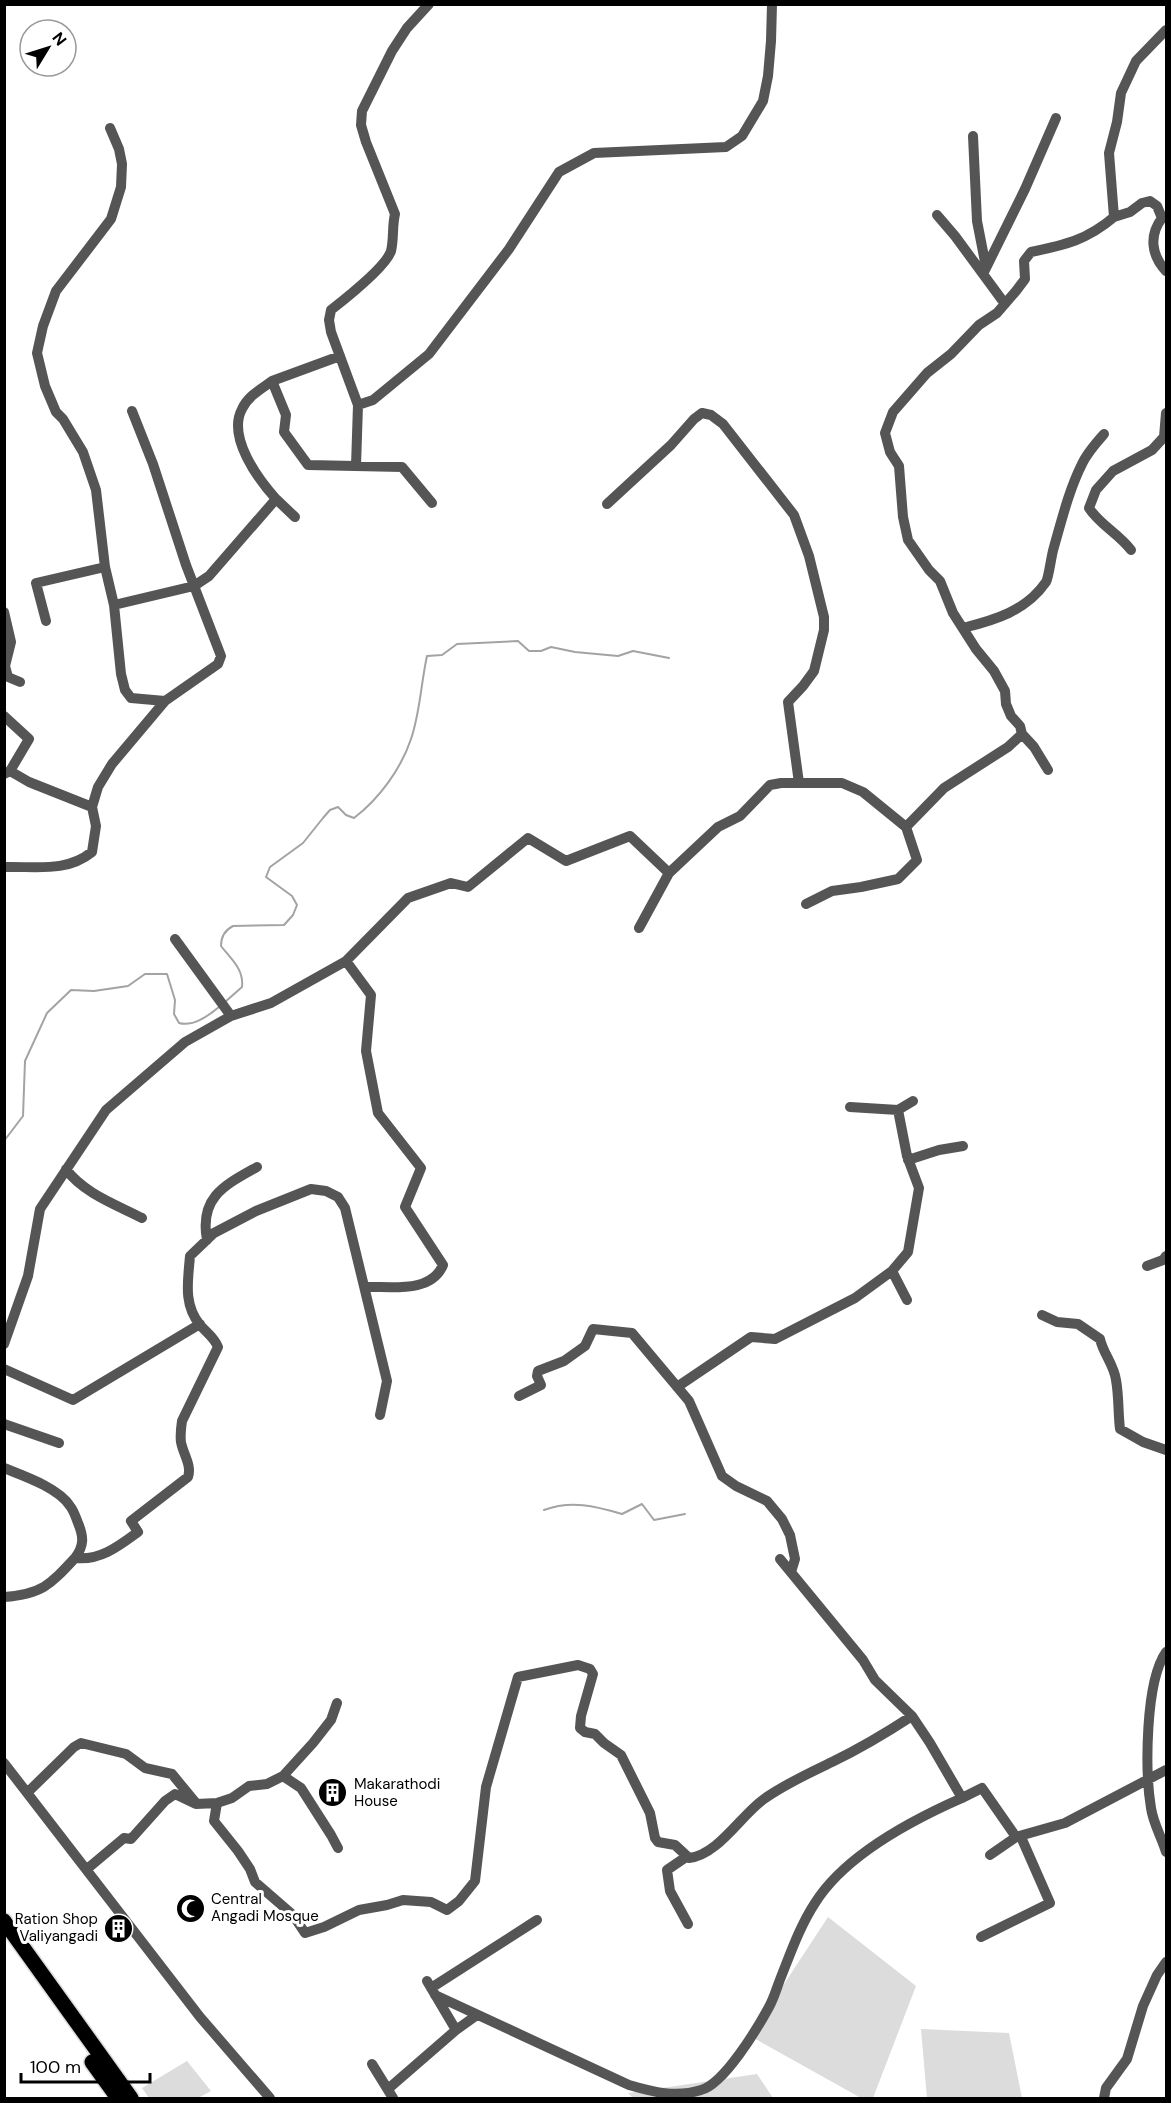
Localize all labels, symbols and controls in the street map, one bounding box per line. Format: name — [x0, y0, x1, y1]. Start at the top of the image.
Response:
north arrow — [18, 18, 78, 78]
text: N — [48, 28, 71, 50]
place label: Makarathodi House — [354, 1774, 440, 1811]
building icon: Makarathodi House — [317, 1777, 349, 1809]
place label: Central Angadi Mosque — [211, 1889, 319, 1926]
mosque icon: Central Angadi Mosque — [174, 1892, 206, 1924]
place label: Ration Shop Valiyangadi — [15, 1909, 98, 1946]
building icon: Ration Shop Valiyangadi — [103, 1912, 135, 1944]
scale bar — [21, 2046, 150, 2084]
text: 100 m — [30, 2055, 81, 2079]

